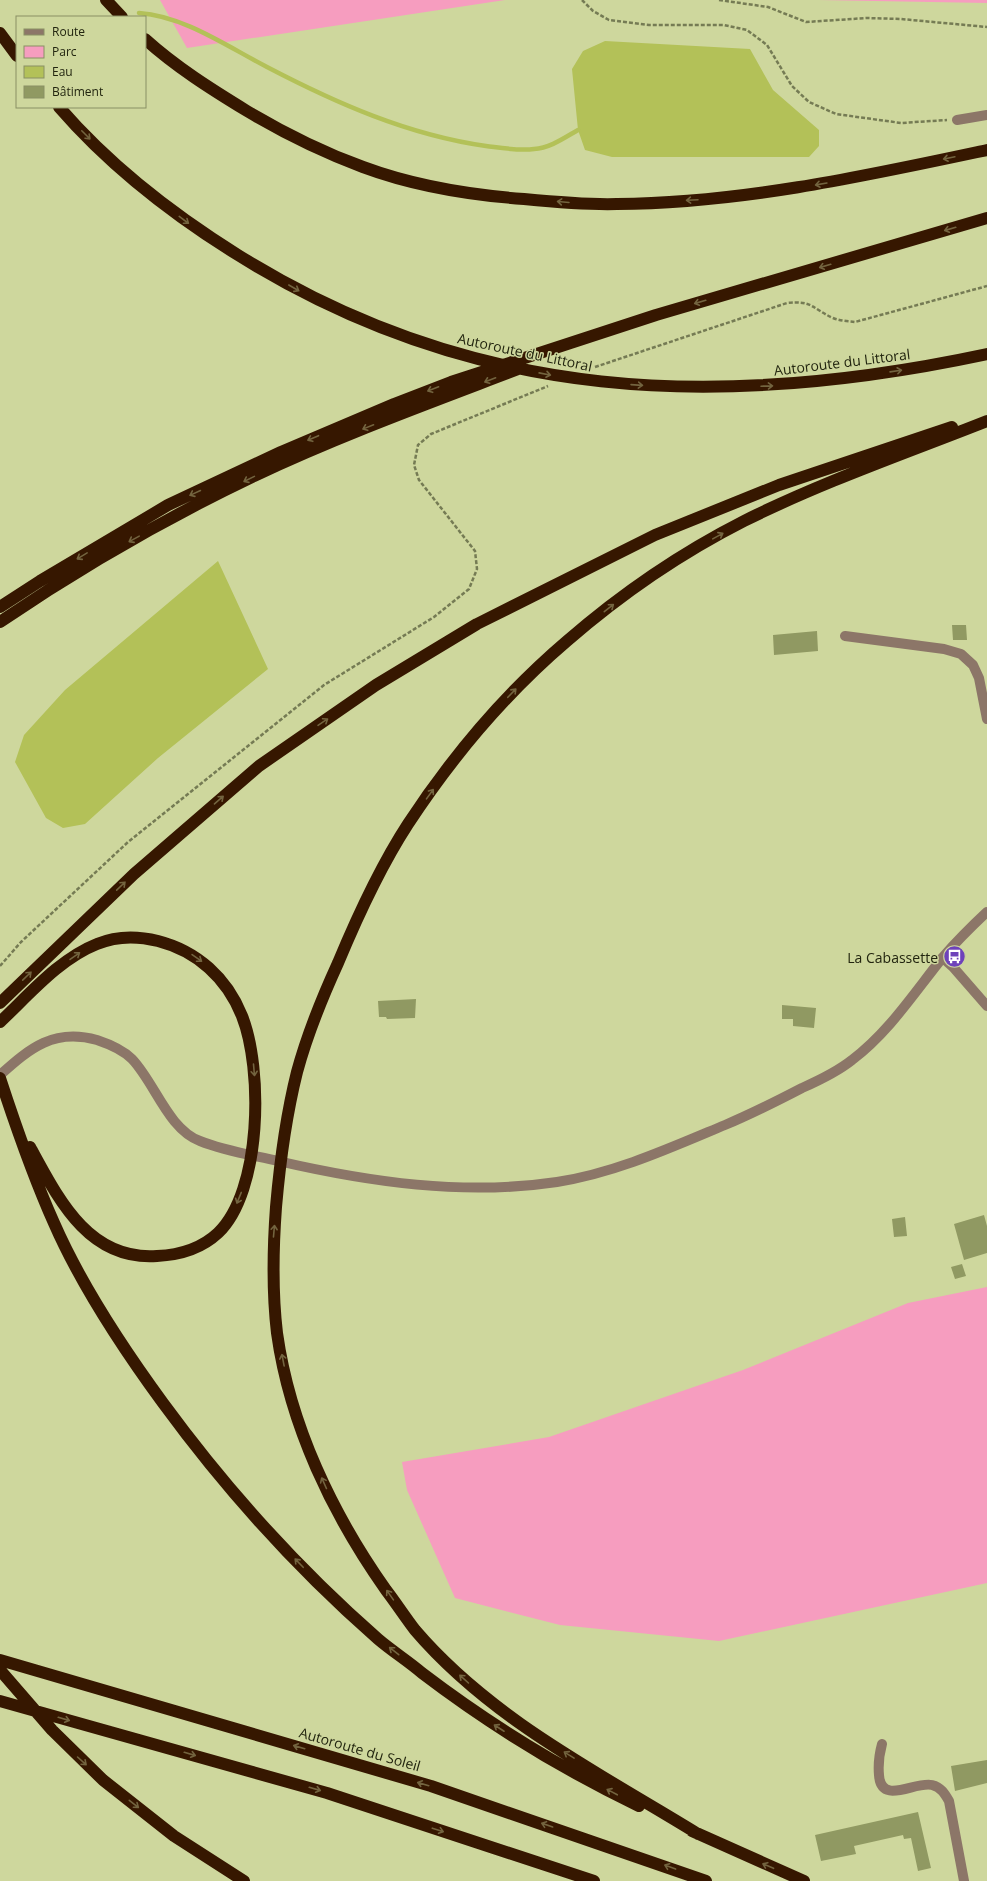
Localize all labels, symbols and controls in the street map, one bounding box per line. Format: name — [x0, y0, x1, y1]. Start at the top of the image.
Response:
legend — [16, 16, 146, 108]
text: Route — [52, 23, 85, 40]
text: Parc — [52, 43, 77, 60]
text: Eau — [52, 63, 73, 80]
text: Bâtiment — [52, 83, 103, 100]
one-way arrow — [81, 130, 91, 140]
one-way arrow — [943, 155, 956, 163]
one-way arrow — [815, 180, 828, 188]
one-way arrow — [686, 196, 699, 203]
one-way arrow — [557, 199, 570, 206]
one-way arrow — [178, 216, 189, 224]
one-way arrow — [943, 226, 956, 233]
one-way arrow — [819, 263, 832, 270]
one-way arrow — [288, 285, 300, 293]
one-way arrow — [694, 299, 707, 307]
street label: Autoroute du Littoral — [456, 328, 594, 376]
street label: Autoroute du Littoral — [773, 344, 911, 380]
one-way arrow — [889, 367, 902, 375]
one-way arrow — [539, 370, 552, 378]
one-way arrow — [484, 377, 496, 385]
one-way arrow — [630, 381, 643, 388]
one-way arrow — [760, 382, 773, 390]
one-way arrow — [427, 385, 439, 393]
one-way arrow — [363, 424, 375, 432]
one-way arrow — [307, 435, 319, 442]
one-way arrow — [243, 476, 255, 483]
one-way arrow — [189, 490, 201, 497]
one-way arrow — [711, 532, 723, 539]
one-way arrow — [128, 536, 140, 544]
one-way arrow — [76, 553, 88, 561]
one-way arrow — [604, 603, 615, 612]
one-way arrow — [507, 688, 517, 698]
one-way arrow — [317, 718, 328, 726]
one-way arrow — [426, 789, 434, 800]
one-way arrow — [214, 795, 224, 805]
one-way arrow — [116, 881, 126, 890]
bus stop icon: La Cabassette — [941, 944, 967, 970]
place label: La Cabassette — [847, 948, 938, 967]
one-way arrow — [69, 952, 80, 960]
one-way arrow — [191, 954, 202, 962]
one-way arrow — [22, 971, 32, 980]
one-way arrow — [250, 1063, 257, 1076]
one-way arrow — [234, 1191, 242, 1203]
one-way arrow — [270, 1225, 278, 1238]
one-way arrow — [278, 1354, 286, 1367]
one-way arrow — [320, 1478, 327, 1490]
one-way arrow — [294, 1558, 304, 1568]
one-way arrow — [386, 1590, 394, 1601]
one-way arrow — [389, 1647, 400, 1656]
one-way arrow — [459, 1674, 469, 1684]
one-way arrow — [58, 1716, 71, 1723]
street label: Autoroute du Soleil — [297, 1723, 423, 1775]
one-way arrow — [494, 1724, 505, 1732]
one-way arrow — [292, 1743, 305, 1750]
one-way arrow — [563, 1750, 575, 1758]
one-way arrow — [183, 1751, 196, 1758]
one-way arrow — [77, 1756, 87, 1765]
one-way arrow — [417, 1780, 430, 1787]
one-way arrow — [308, 1786, 321, 1794]
one-way arrow — [606, 1788, 618, 1796]
one-way arrow — [128, 1800, 139, 1808]
one-way arrow — [541, 1821, 553, 1829]
one-way arrow — [432, 1826, 444, 1834]
one-way arrow — [763, 1861, 775, 1869]
one-way arrow — [664, 1863, 676, 1871]

